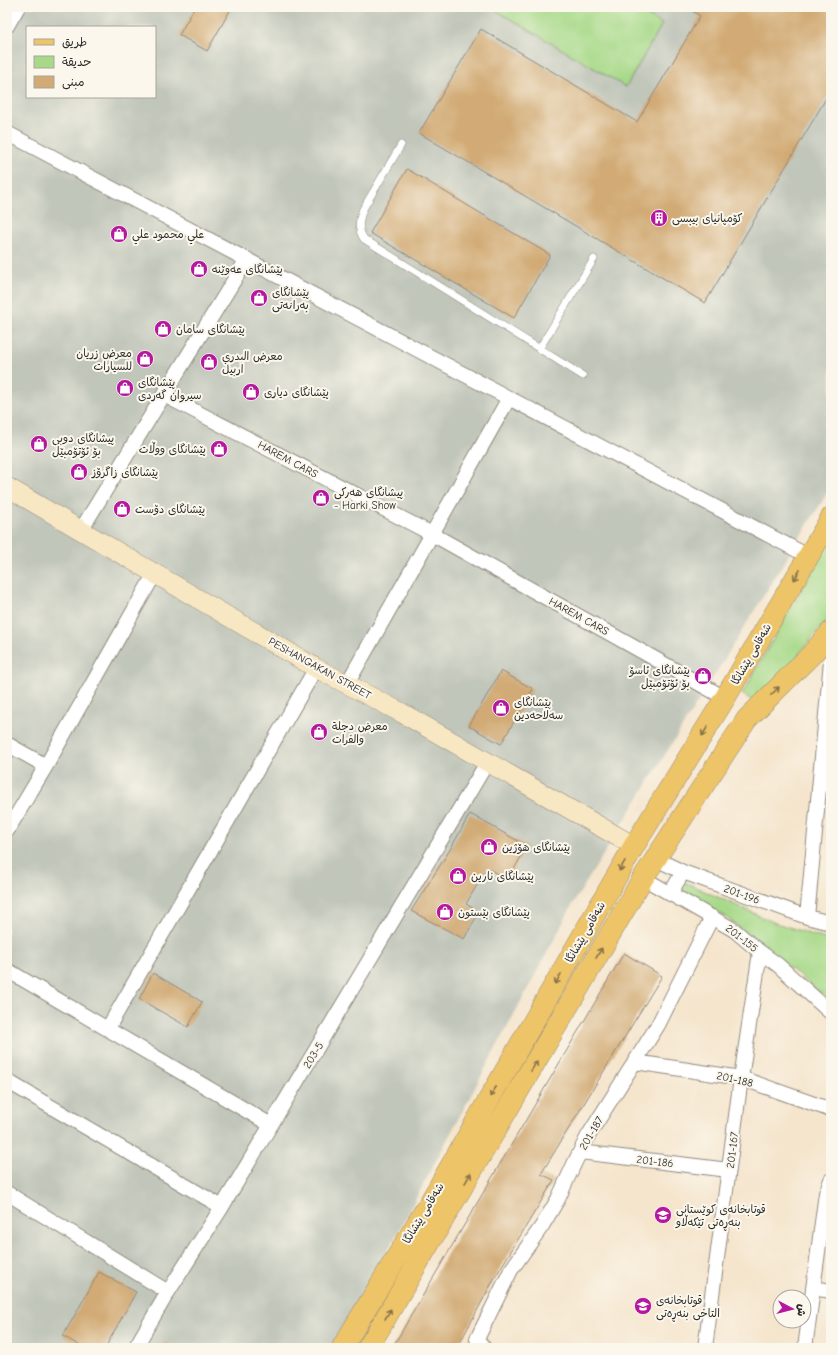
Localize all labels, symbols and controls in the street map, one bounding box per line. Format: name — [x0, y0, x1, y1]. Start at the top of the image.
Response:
legend — [26, 26, 156, 98]
text: طريق — [62, 35, 87, 49]
text: حديقة — [62, 55, 91, 69]
text: مبنى — [62, 75, 85, 90]
building icon: كۆمپانیای بیبسی — [649, 208, 669, 228]
place label: كۆمپانیای بیبسی — [672, 212, 743, 226]
shop icon: علي محمود علي — [109, 224, 129, 244]
place label: علي محمود علي — [132, 228, 204, 245]
shop icon: پێشانگای عەوێنە — [189, 259, 209, 279]
place label: پێشانگای عەوێنە — [212, 263, 283, 276]
place label: پێشانگای بەرانەتی — [272, 286, 309, 313]
shop icon: پێشانگای بەرانەتی — [249, 288, 269, 308]
shop icon: پێشانگای سامان — [153, 319, 173, 339]
place label: پێشانگای سامان — [176, 323, 245, 336]
place label: معرض زريان للسيارات — [76, 347, 132, 373]
shop icon: معرض زريان للسيارات — [135, 349, 155, 369]
place label: معرض البدري اربيل — [222, 350, 283, 377]
shop icon: معرض البدري اربيل — [199, 352, 219, 372]
place label: پێشانگای سیروان گەردی — [138, 376, 202, 403]
shop icon: پێشانگای سیروان گەردی — [115, 378, 135, 398]
shop icon: پێشانگای دیاری — [241, 382, 261, 402]
place label: پێشانگای دیاری — [264, 386, 329, 399]
place label: پیشانگای دوبی بۆ ئۆتۆمبێل — [52, 432, 114, 459]
shop icon: پیشانگای دوبی بۆ ئۆتۆمبێل — [29, 434, 49, 454]
street label: HAREM CARS — [255, 438, 320, 481]
shop icon: پێشانگای ووڵات — [209, 439, 229, 459]
place label: پێشانگای ووڵات — [139, 441, 206, 456]
shop icon: پێشانگای زاگرۆز — [69, 462, 89, 482]
place label: پێشانگای زاگرۆز — [91, 466, 158, 479]
place label: پیشانگای هەرکی - Harki Show — [334, 486, 403, 512]
shop icon: پیشانگای هەرکی - Harki Show — [311, 488, 331, 508]
shop icon: پێشانگای دۆست — [112, 499, 132, 519]
place label: پێشانگای دۆست — [135, 503, 205, 516]
one-way arrow — [793, 569, 801, 581]
street label: HAREM CARS — [547, 595, 611, 638]
street label: شەقامی پێشانگا — [729, 621, 775, 688]
street label: PESHANGAKAN STREET — [266, 635, 374, 702]
place label: پێشانگای ئاسۆ بۆ ئۆتۆمبێل — [629, 664, 690, 691]
shop icon: پێشانگای ئاسۆ بۆ ئۆتۆمبێل — [693, 666, 713, 686]
one-way arrow — [770, 686, 780, 696]
place label: پێشانگای سەلاحەدین — [514, 696, 563, 722]
shop icon: پێشانگای سەلاحەدین — [491, 698, 511, 718]
place label: معرض دجلة والفرات — [332, 720, 388, 746]
shop icon: معرض دجلة والفرات — [309, 722, 329, 742]
one-way arrow — [700, 725, 708, 737]
shop icon: پێشانگای هۆژین — [479, 837, 499, 857]
place label: پێشانگای هۆژین — [502, 841, 570, 855]
one-way arrow — [618, 860, 626, 872]
shop icon: پێشانگای نارین — [448, 866, 468, 886]
place label: پێشانگای نارین — [471, 870, 534, 883]
street label: 201-196 — [722, 882, 762, 907]
street label: شەقامی پێشانگا — [563, 899, 609, 966]
shop icon: پێشانگای بێستون — [435, 902, 455, 922]
place label: پێشانگای بێستون — [458, 906, 530, 920]
street label: 201-155 — [723, 922, 761, 955]
one-way arrow — [595, 947, 603, 959]
one-way arrow — [553, 973, 561, 985]
street label: 203-5 — [301, 1040, 326, 1071]
one-way arrow — [530, 1060, 538, 1072]
street label: 201-188 — [715, 1069, 755, 1090]
one-way arrow — [489, 1086, 497, 1098]
street label: 201-187 — [577, 1114, 606, 1152]
street label: 201-167 — [724, 1131, 741, 1169]
street label: 201-186 — [636, 1153, 674, 1170]
one-way arrow — [465, 1172, 473, 1184]
street label: شەقامی پێشانگا — [400, 1181, 447, 1246]
place label: قوتابخانەی کوێستانی بنەڕەتی تێکەڵاو — [675, 1203, 766, 1231]
school or university icon: قوتابخانەی کوێستانی بنەڕەتی تێکەڵاو — [653, 1205, 673, 1225]
north arrow — [772, 1289, 812, 1329]
place label: قوتابخانەی التاخی بنەڕەتی — [656, 1294, 720, 1322]
school or university icon: قوتابخانەی التاخی بنەڕەتی — [633, 1296, 653, 1316]
text: ش — [794, 1303, 809, 1317]
one-way arrow — [385, 1308, 393, 1320]

